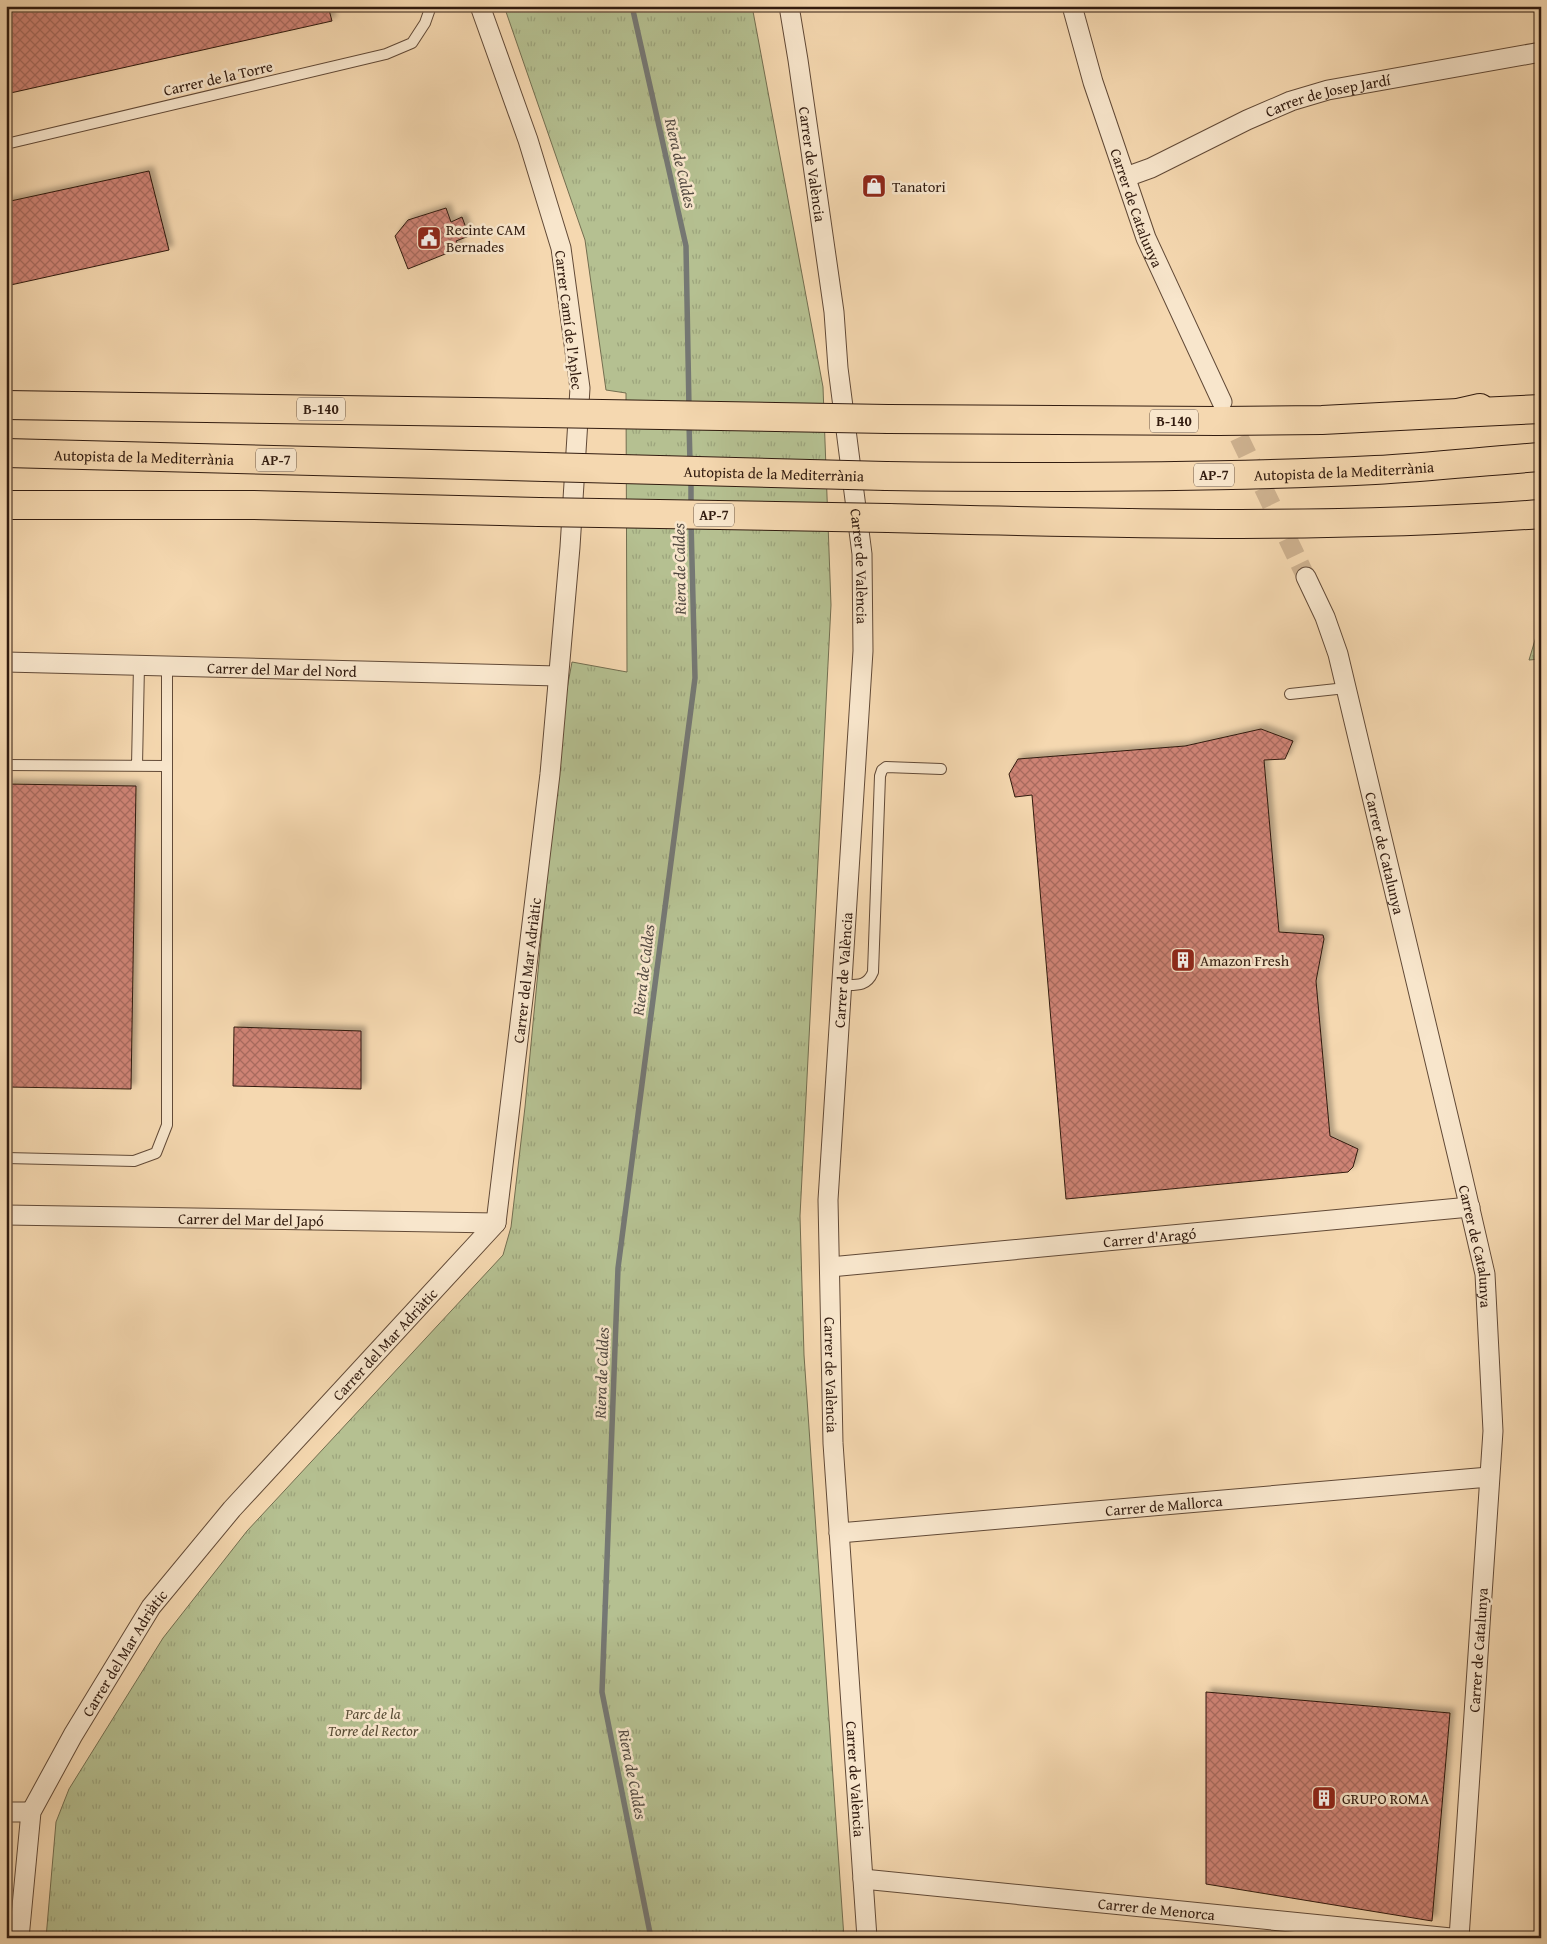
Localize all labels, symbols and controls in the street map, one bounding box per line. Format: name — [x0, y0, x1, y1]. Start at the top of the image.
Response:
street label: Carrer de la Torre — [161, 55, 275, 101]
street label: Carrer de Josep Jardí — [1262, 68, 1393, 122]
street label: Carrer de València — [794, 105, 831, 223]
water label: Riera de Caldes — [659, 115, 703, 211]
street label: Carrer de Catalunya — [1106, 145, 1169, 270]
shop icon: Tanatori — [861, 173, 887, 199]
place label: Tanatori — [892, 176, 946, 197]
place label: Recinte CAM Bernades — [446, 219, 526, 257]
public building icon: Recinte CAM Bernades — [416, 225, 442, 251]
street label: Carrer Camí de l'Aplec — [550, 249, 588, 391]
road number: B-140 — [297, 398, 345, 420]
road number: B-140 — [1150, 410, 1198, 432]
street label: Autopista de la Mediterrània — [54, 444, 234, 469]
road number: AP-7 — [256, 448, 296, 472]
street label: Autopista de la Mediterrània — [1254, 455, 1435, 485]
street label: Autopista de la Mediterrània — [684, 460, 864, 486]
road number: AP-7 — [1194, 464, 1234, 486]
road number: AP-7 — [694, 504, 734, 526]
street label: Carrer de València — [846, 507, 873, 624]
water label: Riera de Caldes — [666, 523, 692, 616]
street label: Carrer del Mar del Nord — [207, 657, 357, 681]
street label: Carrer de Catalunya — [1361, 790, 1410, 916]
street label: Carrer del Mar Adriàtic — [507, 896, 546, 1044]
street label: Carrer de València — [828, 911, 858, 1029]
water label: Riera de Caldes — [625, 923, 661, 1018]
building icon: Amazon Fresh — [1170, 947, 1196, 973]
place label: Amazon Fresh — [1200, 950, 1290, 971]
street label: Carrer de Catalunya — [1454, 1183, 1497, 1308]
street label: Carrer del Mar del Japó — [178, 1207, 324, 1231]
street label: Carrer d'Aragó — [1102, 1222, 1197, 1252]
street label: Carrer del Mar Adriàtic — [327, 1283, 442, 1405]
street label: Carrer de València — [820, 1317, 843, 1433]
water label: Riera de Caldes — [587, 1327, 615, 1420]
street label: Carrer de Mallorca — [1104, 1490, 1223, 1521]
street label: Carrer del Mar Adriàtic — [76, 1585, 172, 1720]
street label: Carrer de Catalunya — [1463, 1587, 1493, 1713]
park label: Parc de la Torre del Rector — [328, 1703, 419, 1741]
street label: Carrer de València — [842, 1720, 871, 1838]
water label: Riera de Caldes — [612, 1726, 654, 1822]
building icon: GRUPO ROMA — [1311, 1785, 1337, 1811]
place label: GRUPO ROMA — [1342, 1788, 1429, 1809]
street label: Carrer de Menorca — [1097, 1892, 1216, 1925]

